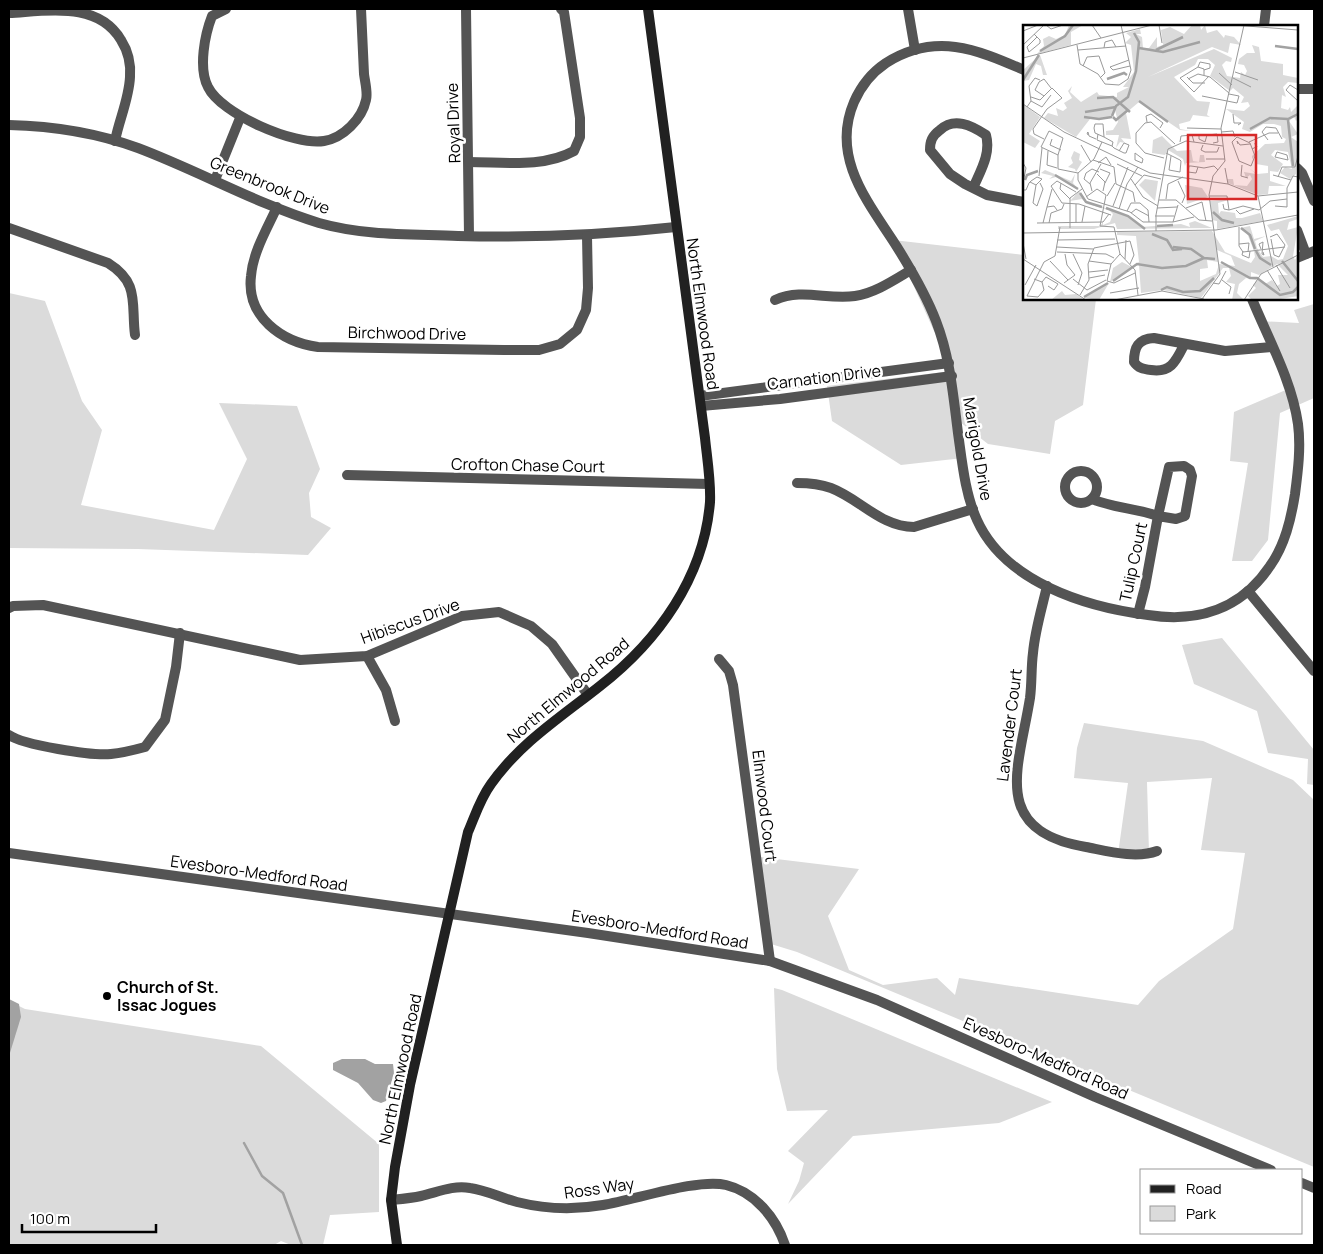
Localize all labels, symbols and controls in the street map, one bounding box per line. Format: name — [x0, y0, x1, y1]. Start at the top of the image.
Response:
inset map — [1023, 25, 1298, 300]
street label: Royal Drive — [441, 82, 465, 164]
street label: Greenbrook Drive — [207, 151, 333, 219]
street label: North Elmwood Road — [681, 237, 725, 391]
street label: Birchwood Drive — [348, 321, 466, 345]
street label: Carnation Drive — [766, 359, 882, 395]
street label: Marigold Drive — [958, 396, 998, 502]
street label: Crofton Chase Court — [451, 453, 605, 477]
street label: Tulip Court — [1114, 520, 1152, 604]
street label: Hibiscus Drive — [358, 593, 462, 649]
street label: North Elmwood Road — [502, 632, 634, 748]
street label: Lavender Court — [991, 667, 1027, 783]
street label: Elmwood Court — [747, 749, 783, 863]
street label: Evesboro-Medford Road — [169, 850, 349, 896]
street label: Evesboro-Medford Road — [570, 904, 750, 954]
place label: Church of St. Issac Jogues — [117, 976, 219, 1016]
marker: Church of St. Issac Jogues — [101, 990, 113, 1002]
street label: North Elmwood Road — [373, 992, 427, 1146]
street label: Evesboro-Medford Road — [960, 1012, 1132, 1104]
legend — [1140, 1169, 1303, 1234]
street label: Ross Way — [563, 1172, 636, 1204]
text: Road — [1186, 1178, 1222, 1199]
scale bar — [22, 1202, 156, 1234]
text: Park — [1186, 1203, 1216, 1224]
text: 100 m — [30, 1208, 70, 1229]

